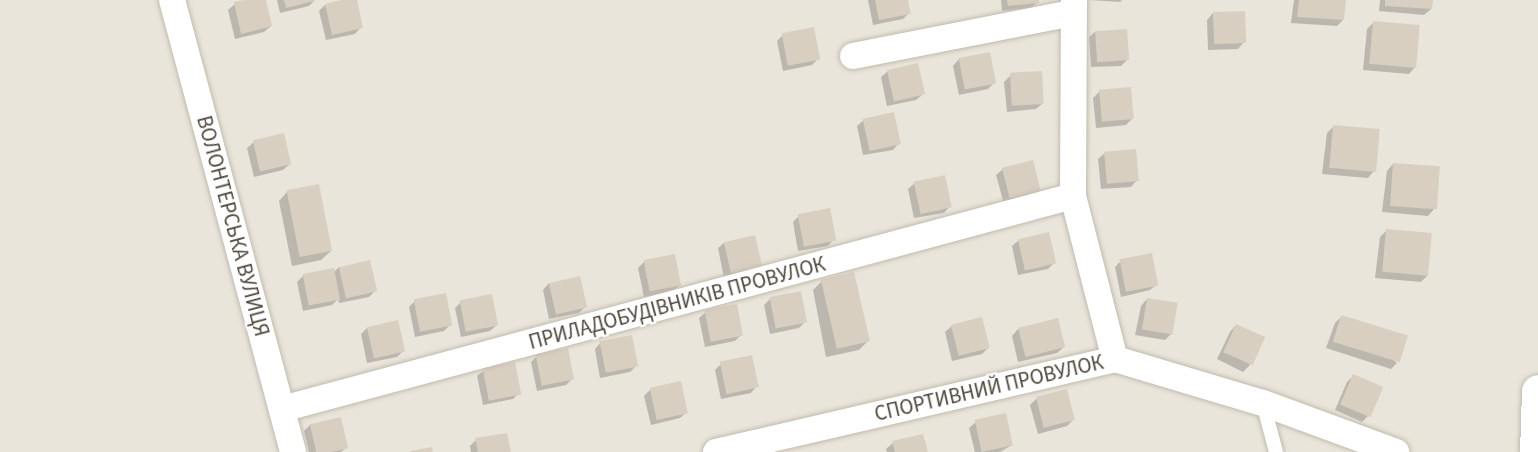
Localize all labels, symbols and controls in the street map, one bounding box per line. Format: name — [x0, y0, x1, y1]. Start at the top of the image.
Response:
street label: ВОЛОНТЕРСЬКА ВУЛИЦЯ — [191, 113, 275, 339]
street label: ПРИЛАДОБУДІВНИКІВ ПРОВУЛОК — [526, 251, 828, 355]
street label: СПОРТИВНИЙ ПРОВУЛОК — [872, 349, 1106, 427]

